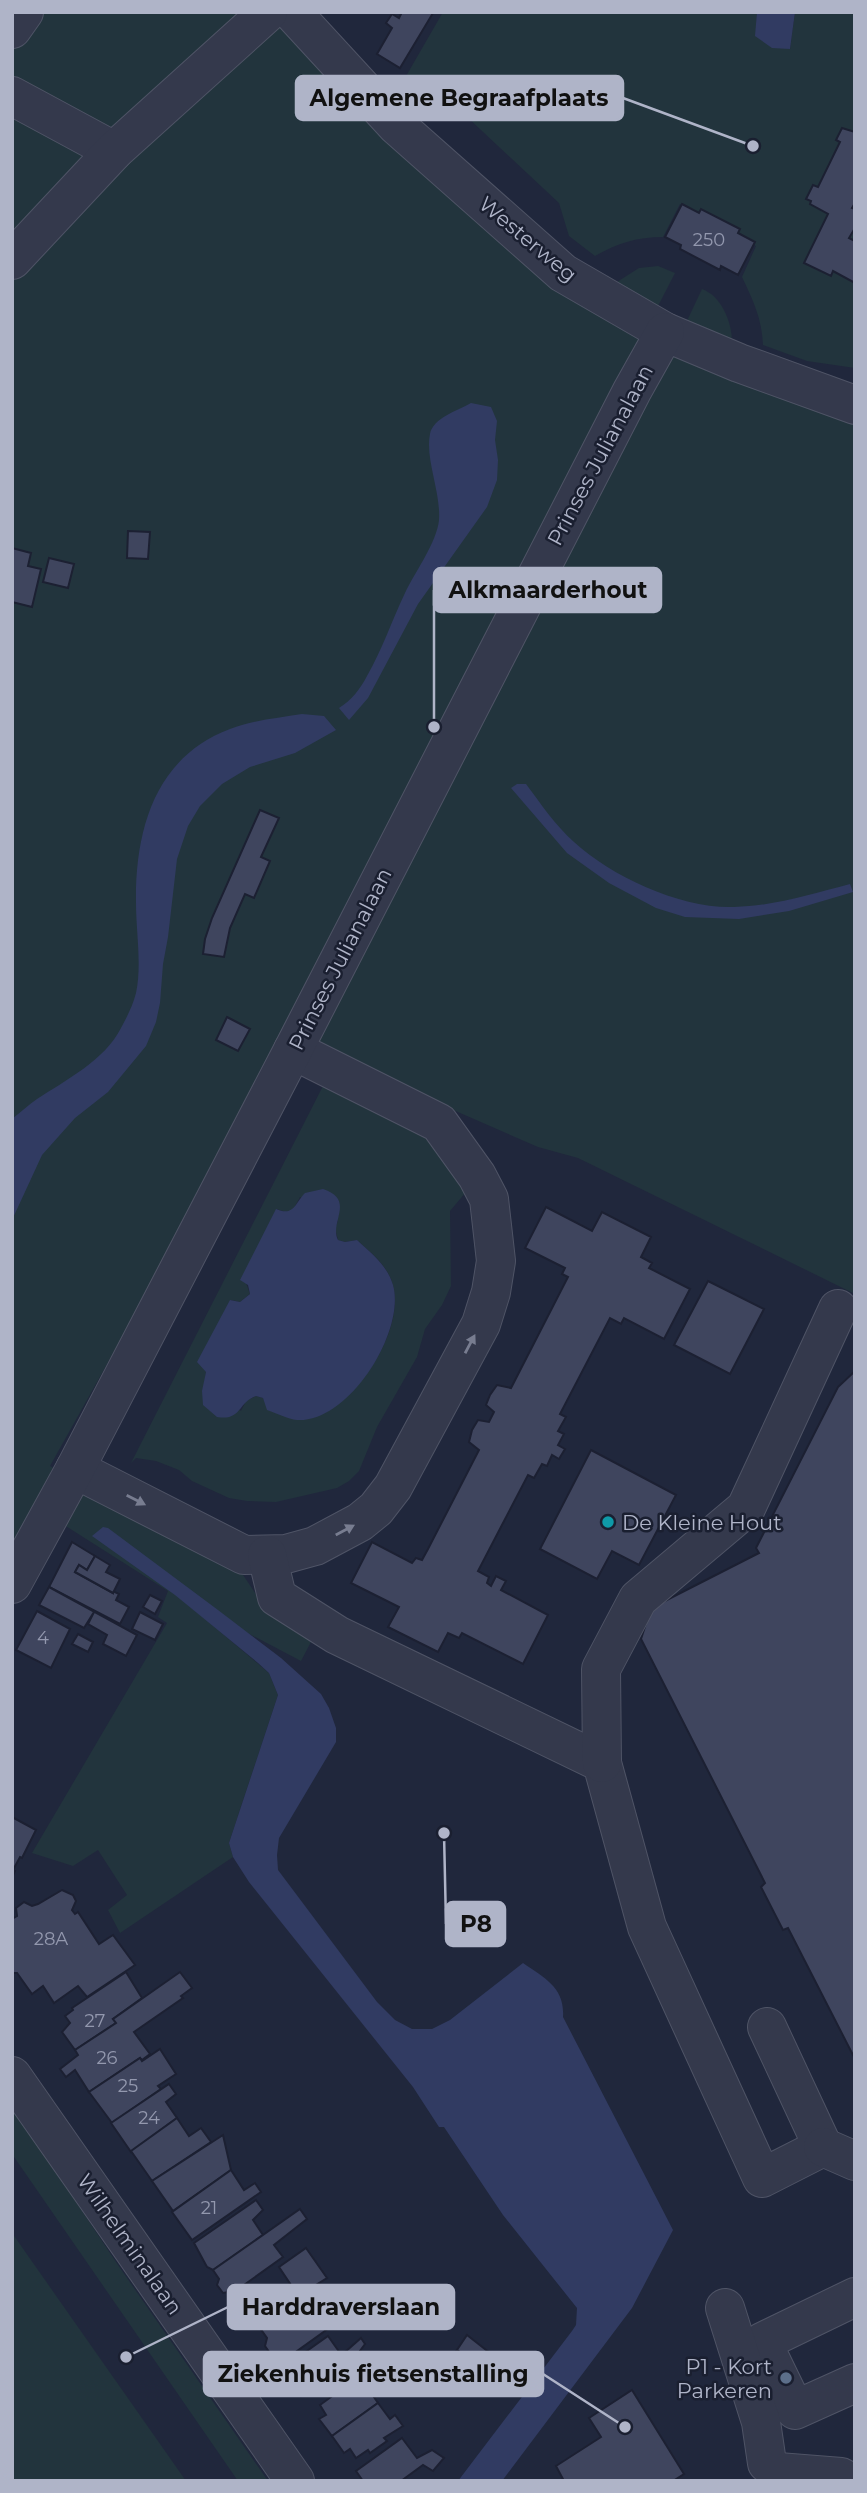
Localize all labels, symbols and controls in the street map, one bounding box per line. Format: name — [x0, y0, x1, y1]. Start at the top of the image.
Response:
callout: Algemene Begraafplaats — [296, 76, 623, 120]
text: Algemene Begraafplaats — [309, 84, 608, 112]
street label: Westerweg — [474, 191, 582, 287]
house number: 250 — [693, 229, 725, 251]
street label: Prinses Julianalaan — [542, 360, 658, 550]
callout: Alkmaarderhout — [434, 568, 661, 612]
text: Alkmaarderhout — [448, 576, 647, 604]
street label: Prinses Julianalaan — [283, 864, 397, 1054]
one-way arrow — [464, 1334, 476, 1354]
one-way arrow — [126, 1494, 146, 1505]
place label: De Kleine Hout — [622, 1510, 782, 1535]
marker: De Kleine Hout — [600, 1514, 616, 1530]
one-way arrow — [335, 1524, 355, 1536]
house number: 4 — [37, 1627, 49, 1649]
callout: P8 — [446, 1902, 505, 1946]
text: P8 — [460, 1910, 492, 1938]
house number: 28A — [34, 1928, 68, 1950]
house number: 27 — [85, 2010, 105, 2032]
house number: 26 — [96, 2047, 118, 2069]
house number: 25 — [118, 2075, 138, 2097]
house number: 24 — [138, 2107, 160, 2129]
street label: Wilhelminalaan — [72, 2169, 188, 2319]
house number: 21 — [201, 2197, 217, 2219]
callout: Harddraverslaan — [228, 2285, 454, 2329]
text: Harddraverslaan — [242, 2293, 440, 2321]
callout: Ziekenhuis fietsenstalling — [204, 2352, 543, 2396]
place label: P1 - Kort Parkeren — [677, 2354, 772, 2403]
text: Ziekenhuis fietsenstalling — [217, 2360, 529, 2388]
marker: P1 - Kort Parkeren — [778, 2370, 794, 2386]

